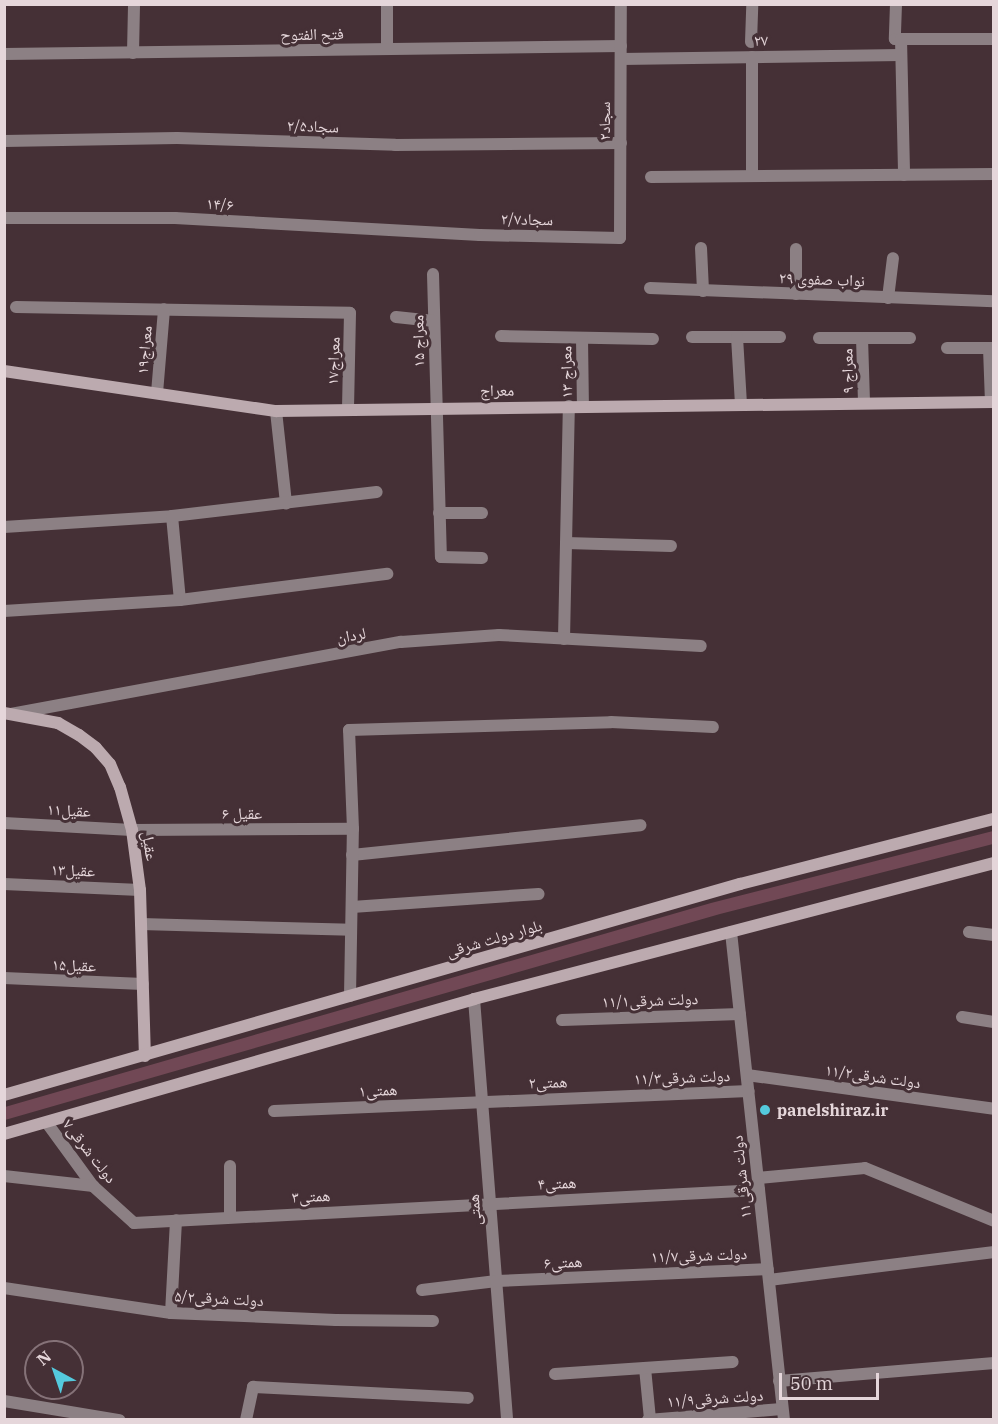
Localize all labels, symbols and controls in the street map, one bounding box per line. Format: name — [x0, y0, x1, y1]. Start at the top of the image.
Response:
street label: فتح الفتوح — [280, 24, 344, 44]
street label: ۲۷ — [754, 30, 768, 50]
street label: ۲سجاد — [594, 101, 614, 141]
street label: ۲/۵سجاد — [287, 115, 339, 137]
street label: ۱۴/۶ — [206, 194, 234, 214]
street label: سجاد۲/۷ — [501, 209, 553, 229]
street label: نواب صفوی ۲۹ — [779, 268, 865, 290]
street label: معراج ۱۵ — [408, 315, 428, 367]
street label: معراج۱۹ — [132, 325, 156, 375]
street label: معراج۱۷ — [323, 336, 343, 386]
street label: معراج ۱۳ — [556, 346, 576, 398]
street label: معراج ۹ — [837, 348, 857, 394]
street label: معراج — [480, 380, 514, 400]
street label: لردان — [335, 623, 367, 647]
street label: عقیل۱۱ — [47, 799, 91, 821]
street label: عقیل ۶ — [222, 803, 262, 823]
street label: عقیل — [138, 830, 162, 862]
street label: عقیل۱۳ — [51, 860, 95, 880]
street label: بلوار دولت شرقی — [444, 915, 544, 961]
street label: عقیل۱۵ — [52, 955, 96, 975]
street label: ۱۱/۱دولت شرقی — [601, 989, 699, 1011]
street label: ۱۱/۲دولت شرقی — [824, 1060, 922, 1092]
street label: ۱۱/۳دولت شرقی — [633, 1066, 731, 1088]
street label: ۲همتی — [528, 1072, 568, 1092]
street label: ۱همتی — [358, 1079, 398, 1101]
place label: panelshiraz.ir — [777, 1100, 888, 1120]
marker: panelshiraz.ir — [758, 1103, 772, 1117]
street label: ۷دولت شرقی — [59, 1115, 121, 1187]
street label: ۱۱دولت شرقی — [727, 1135, 755, 1219]
street label: ۴همتی — [537, 1172, 577, 1194]
street label: ۳همتی — [291, 1185, 331, 1207]
street label: همتی — [463, 1194, 485, 1226]
street label: ۱۱/۷دولت شرقی — [650, 1244, 748, 1266]
street label: ۶همتی — [543, 1251, 583, 1273]
street label: ۵/۲دولت شرقی — [174, 1286, 264, 1310]
north arrow — [24, 1340, 84, 1400]
text: N — [32, 1346, 55, 1369]
scale bar — [782, 1361, 882, 1399]
text: 50 m — [790, 1372, 833, 1395]
street label: ۱۱/۹دولت شرقی — [666, 1385, 764, 1411]

